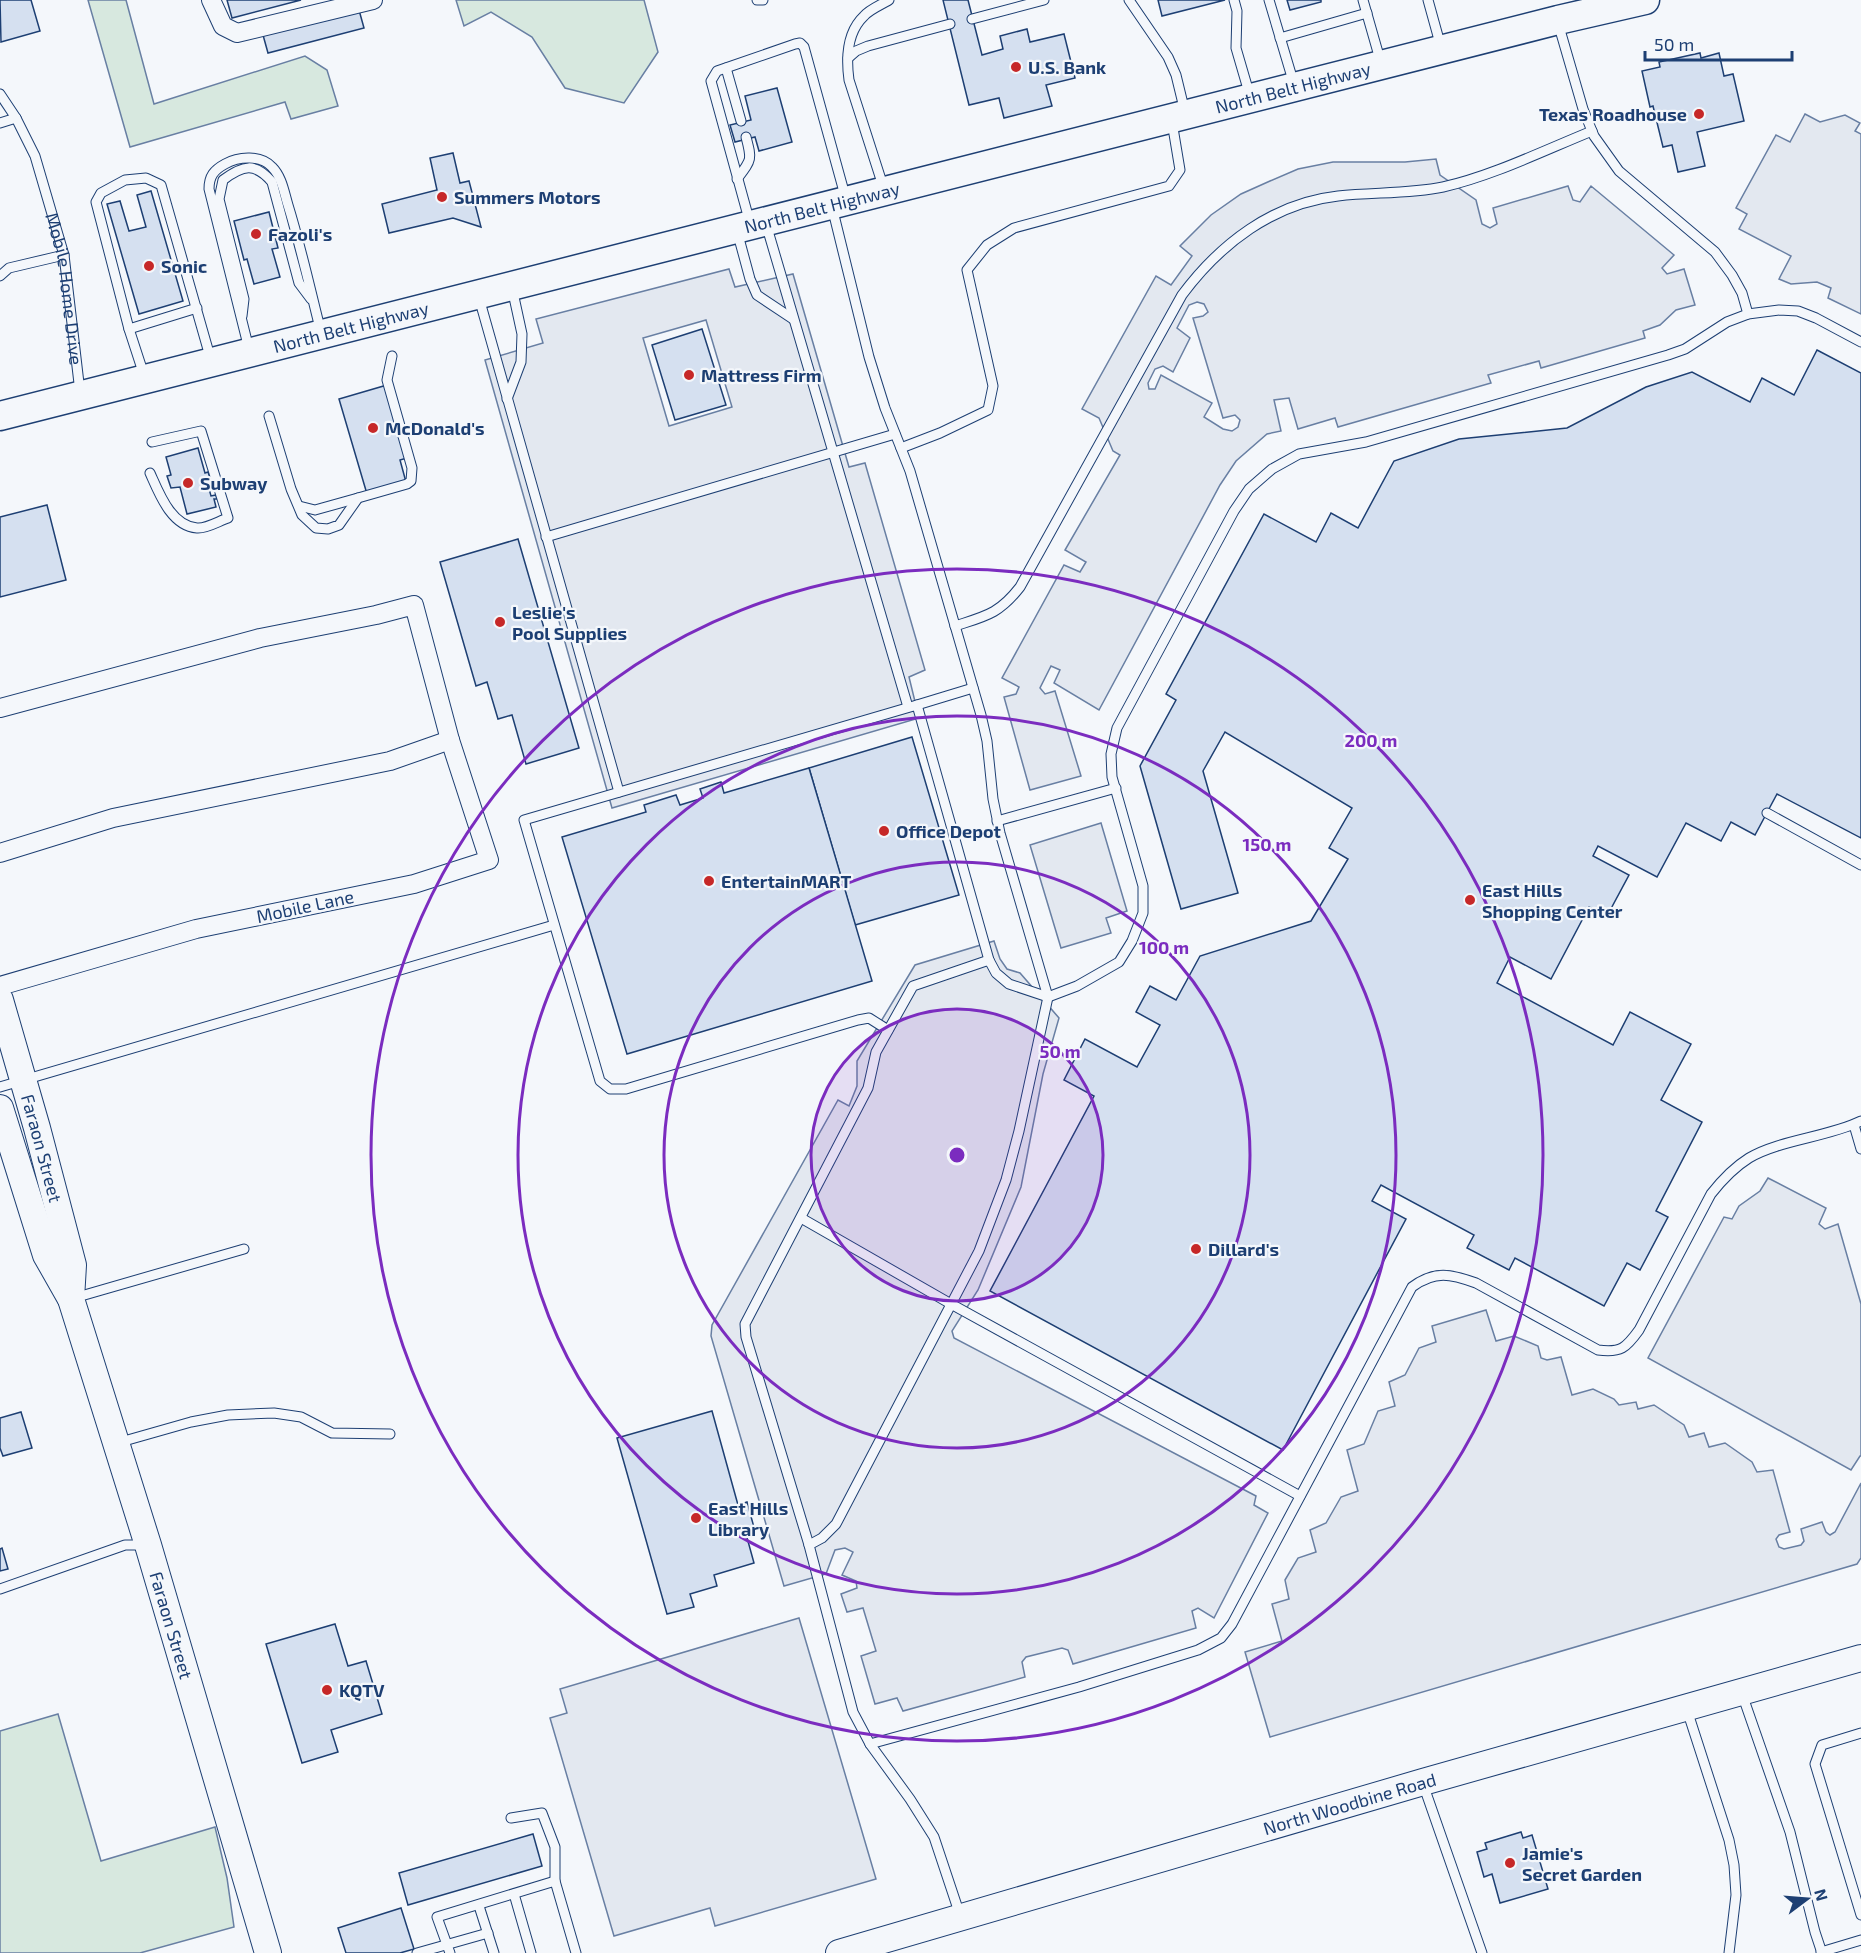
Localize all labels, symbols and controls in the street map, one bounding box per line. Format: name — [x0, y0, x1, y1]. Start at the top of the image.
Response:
scale bar — [1645, 24, 1792, 62]
text: 50 m — [1654, 33, 1694, 55]
place label: U.S. Bank — [1028, 56, 1106, 78]
street label: North Belt Highway — [1213, 57, 1373, 118]
marker: U.S. Bank — [1009, 60, 1023, 74]
place label: Texas Roadhouse — [1539, 103, 1687, 125]
marker: Texas Roadhouse — [1692, 107, 1706, 121]
street label: North Belt Highway — [742, 177, 902, 237]
place label: Summers Motors — [454, 186, 601, 208]
marker: Summers Motors — [435, 190, 449, 204]
street label: Mobile Home Drive — [41, 210, 88, 366]
place label: Fazoli's — [268, 223, 332, 245]
marker: Fazoli's — [249, 227, 263, 241]
place label: Sonic — [161, 255, 207, 277]
marker: Sonic — [142, 259, 156, 273]
street label: North Belt Highway — [271, 296, 431, 357]
place label: Mattress Firm — [701, 364, 822, 386]
marker: Mattress Firm — [682, 368, 696, 382]
place label: McDonald's — [385, 417, 485, 439]
marker: McDonald's — [366, 421, 380, 435]
place label: Subway — [200, 472, 268, 494]
marker: Subway — [181, 476, 195, 490]
place label: Leslie's Pool Supplies — [512, 601, 627, 644]
marker: Leslie's Pool Supplies — [493, 615, 507, 629]
text: 200 m — [1345, 729, 1397, 751]
place label: Office Depot — [896, 820, 1002, 842]
marker: Office Depot — [877, 824, 891, 838]
text: 150 m — [1243, 833, 1291, 855]
place label: EntertainMART — [721, 870, 852, 892]
marker: EntertainMART — [702, 874, 716, 888]
place label: East Hills Shopping Center — [1482, 879, 1623, 922]
street label: Mobile Lane — [254, 885, 356, 927]
marker: East Hills Shopping Center — [1463, 893, 1477, 907]
text: 100 m — [1139, 936, 1189, 958]
text: 50 m — [1039, 1040, 1081, 1062]
street label: Faraon Street — [17, 1092, 67, 1205]
centre of rings — [947, 1145, 967, 1165]
place label: Dillard's — [1208, 1238, 1279, 1260]
marker: Dillard's — [1189, 1242, 1203, 1256]
place label: East Hills Library — [708, 1497, 788, 1540]
marker: East Hills Library — [689, 1511, 703, 1525]
street label: Faraon Street — [145, 1569, 198, 1682]
place label: KQTV — [339, 1679, 385, 1701]
marker: KQTV — [320, 1683, 334, 1697]
street label: North Woodbine Road — [1260, 1768, 1439, 1839]
place label: Jamie's Secret Garden — [1522, 1842, 1642, 1885]
marker: Jamie's Secret Garden — [1503, 1856, 1517, 1870]
north arrow — [1777, 1869, 1837, 1929]
text: N — [1811, 1887, 1833, 1903]

